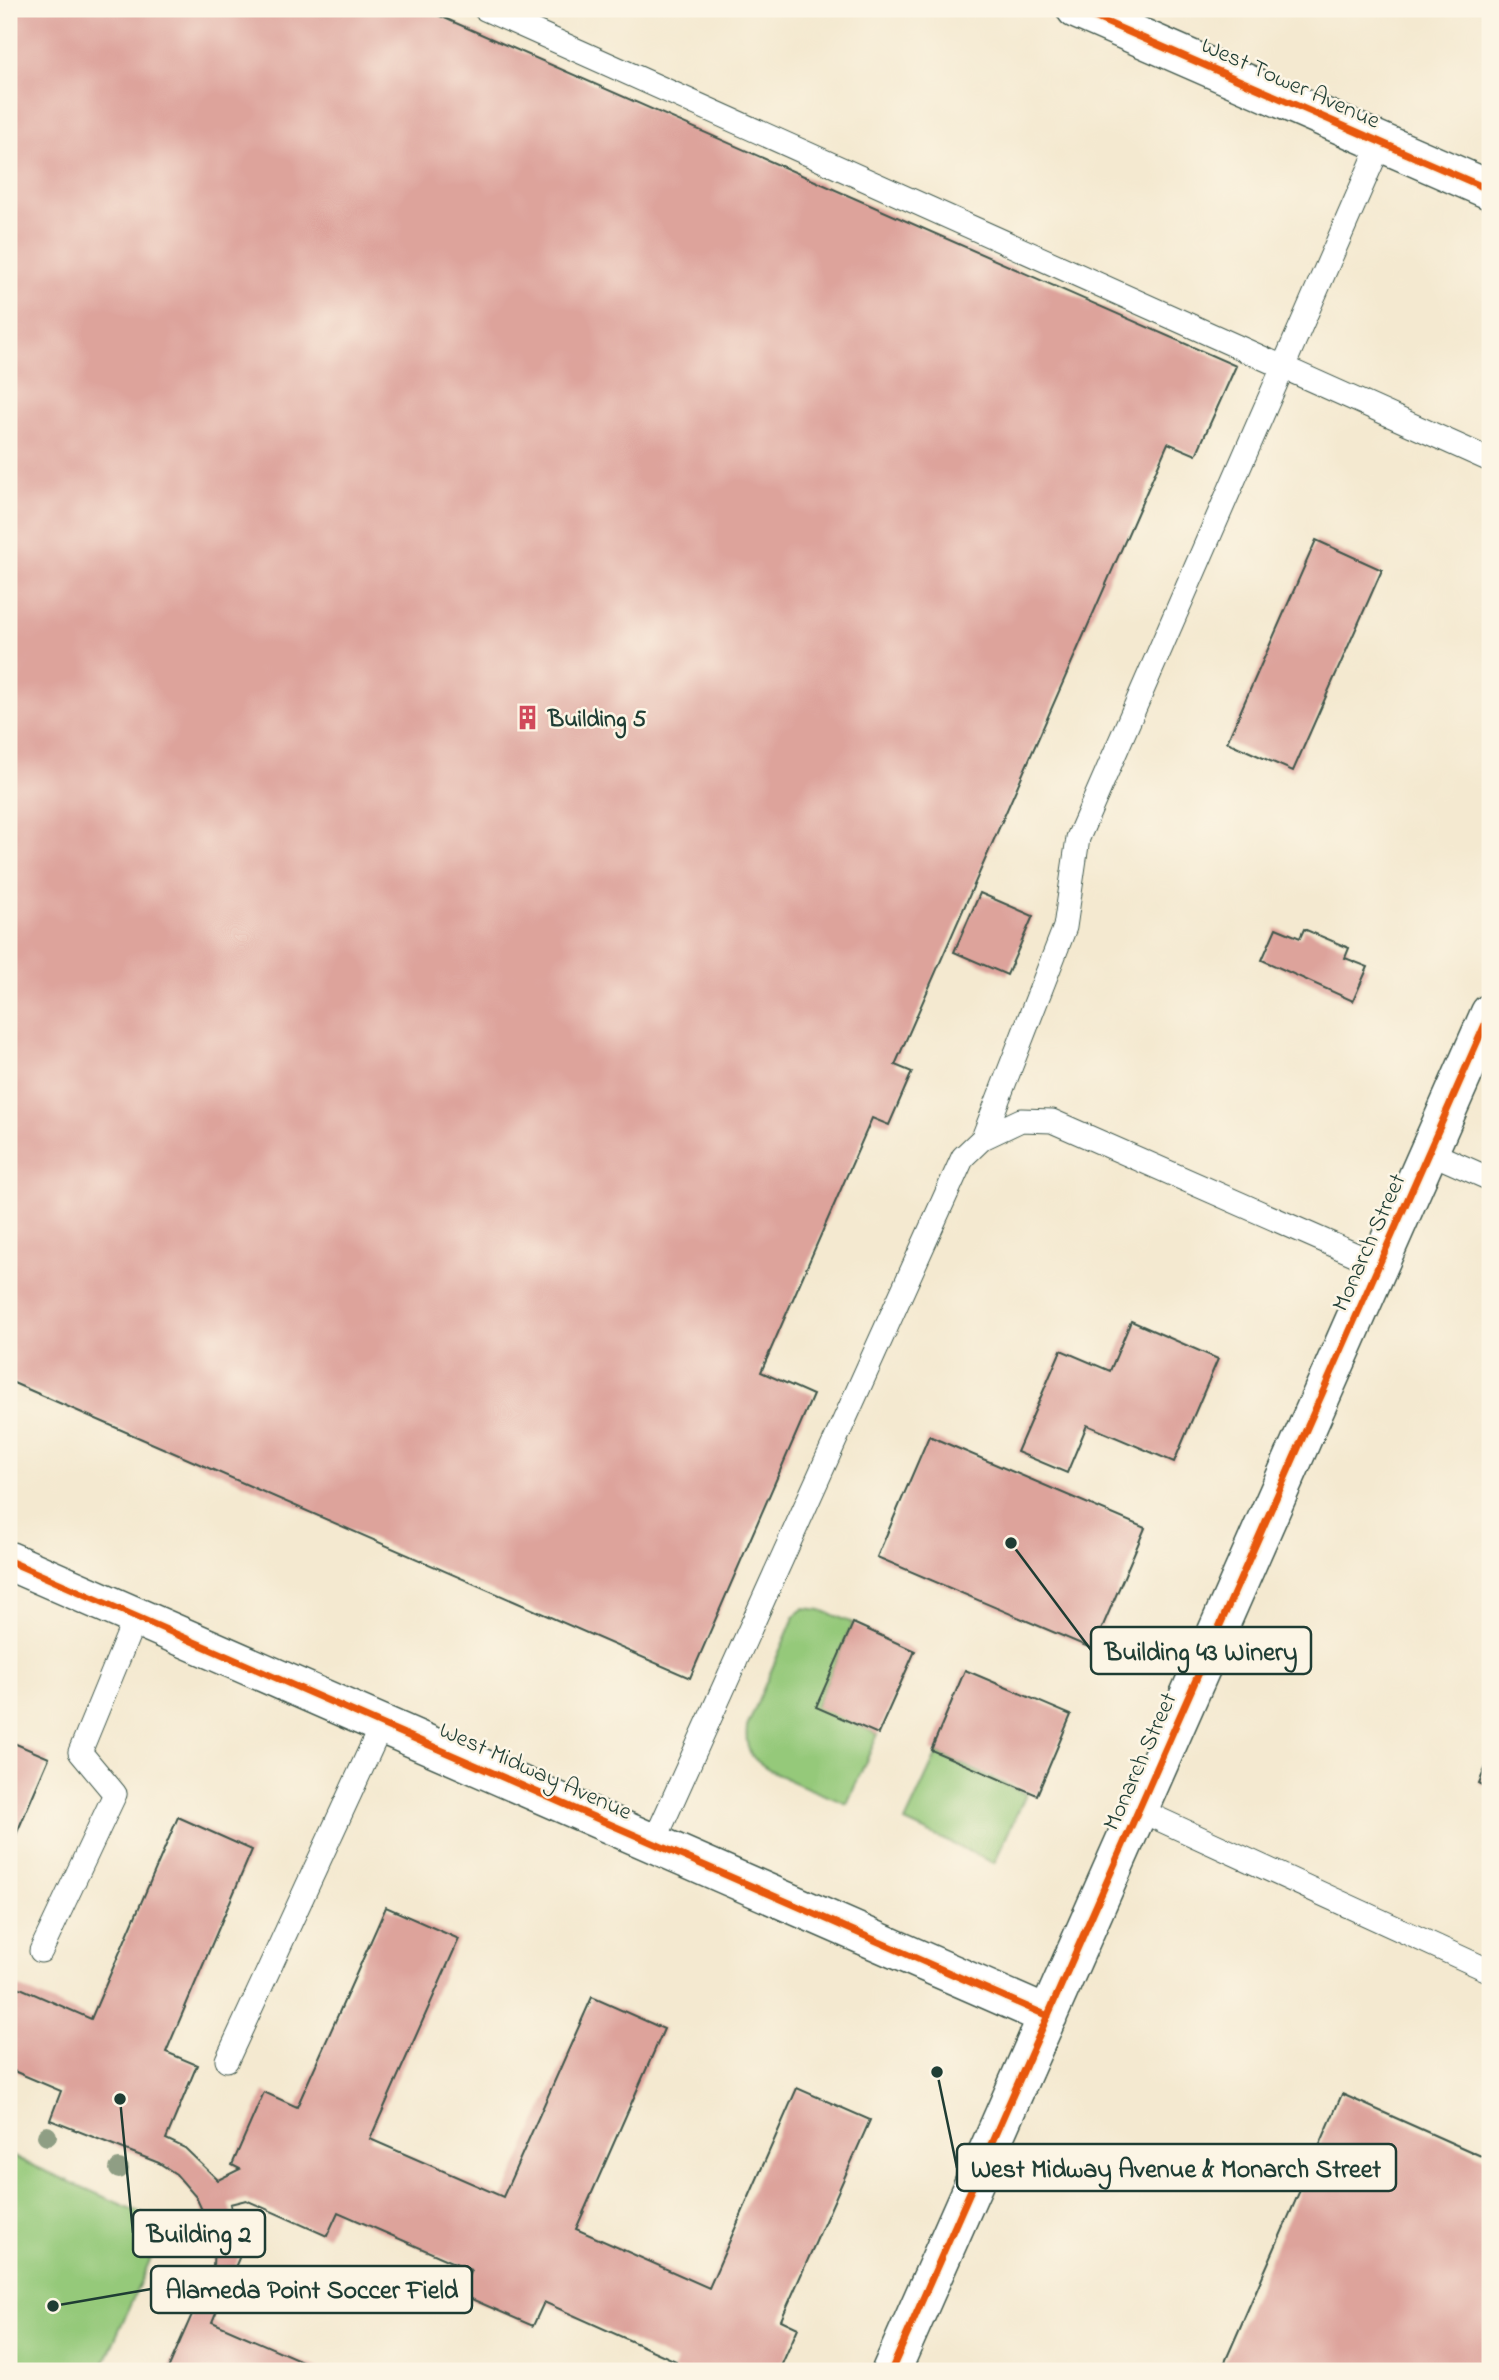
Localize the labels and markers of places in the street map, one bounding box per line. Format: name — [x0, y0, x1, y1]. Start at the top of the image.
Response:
place label: Building 5 — [547, 703, 647, 739]
building icon: Building 5 — [514, 704, 542, 732]
callout: Building 43 Winery — [1091, 1627, 1311, 1674]
callout: West Midway Avenue & Monarch Street — [957, 2144, 1396, 2191]
callout: Building 2 — [133, 2210, 265, 2257]
callout: Alameda Point Soccer Field — [151, 2266, 472, 2313]

